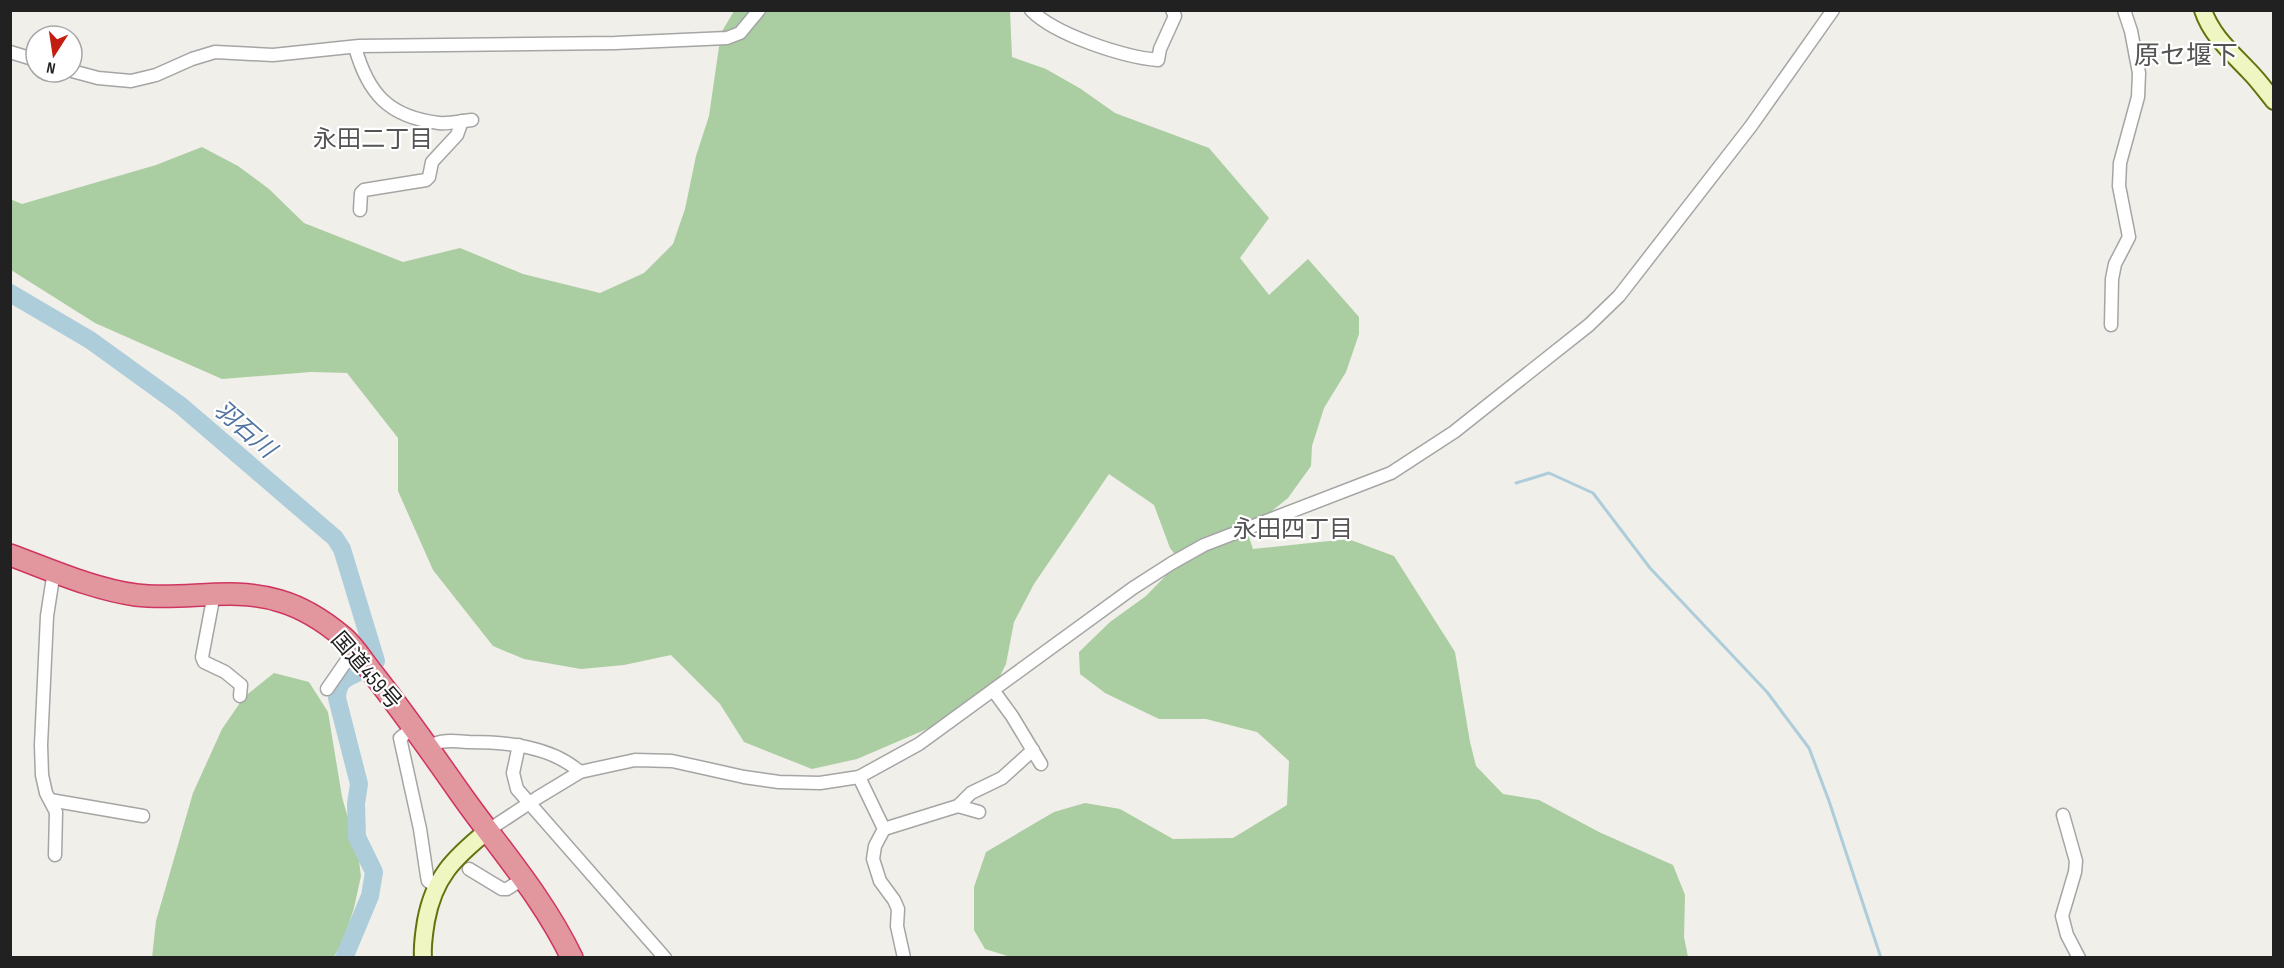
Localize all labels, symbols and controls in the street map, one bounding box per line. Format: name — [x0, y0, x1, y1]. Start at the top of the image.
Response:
north arrow — [24, 24, 84, 84]
district label: 原セ堰下 — [2134, 41, 2238, 72]
text: N — [45, 57, 57, 77]
district label: 永田二丁目 — [313, 125, 433, 154]
water label: 羽石川 — [208, 395, 284, 466]
district label: 永田四丁目 — [1233, 515, 1353, 544]
street label: 国道459号 — [325, 627, 407, 715]

